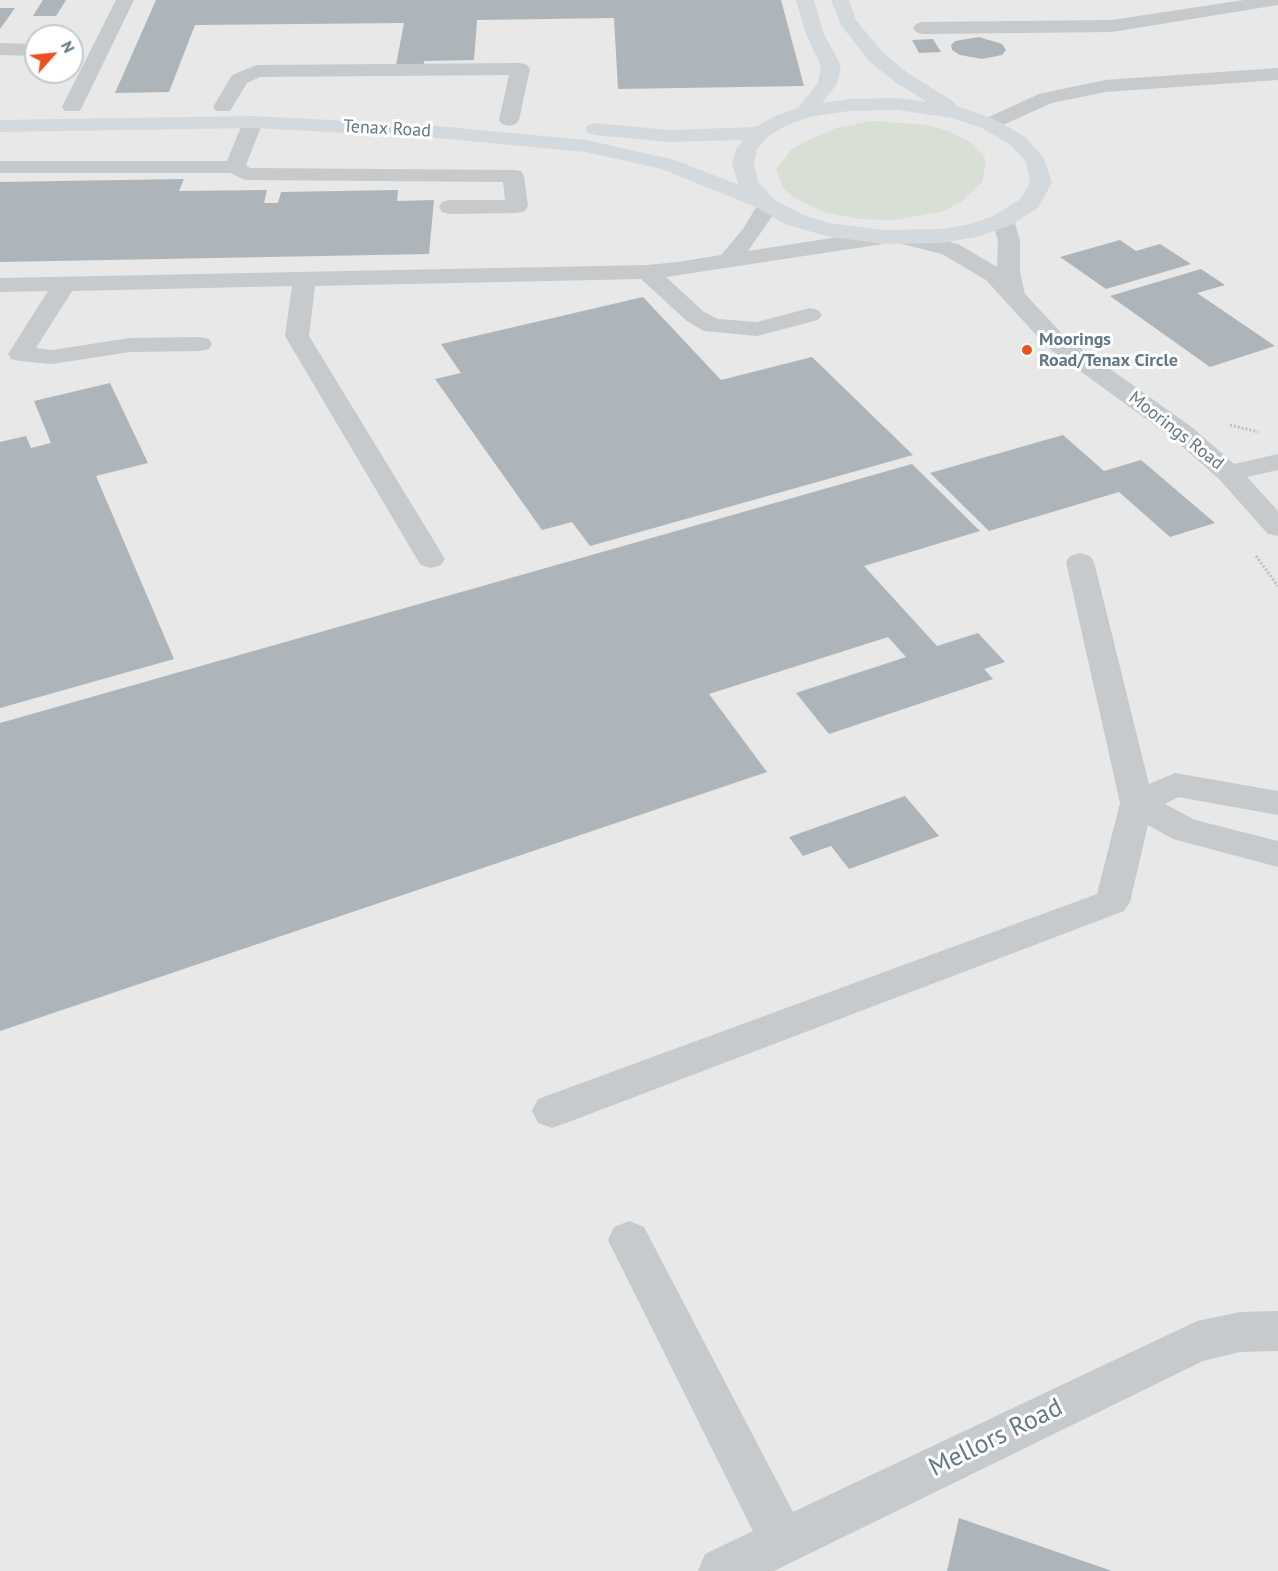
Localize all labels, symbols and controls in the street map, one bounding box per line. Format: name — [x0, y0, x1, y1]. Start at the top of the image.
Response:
north arrow — [24, 24, 84, 84]
text: N — [57, 38, 80, 56]
street label: Tenax Road — [343, 116, 431, 142]
place label: Moorings Road/Tenax Circle — [1039, 329, 1178, 372]
marker: Moorings Road/Tenax Circle — [1020, 343, 1034, 357]
street label: Moorings Road — [1124, 387, 1228, 475]
street label: Mellors Road — [924, 1392, 1068, 1484]

